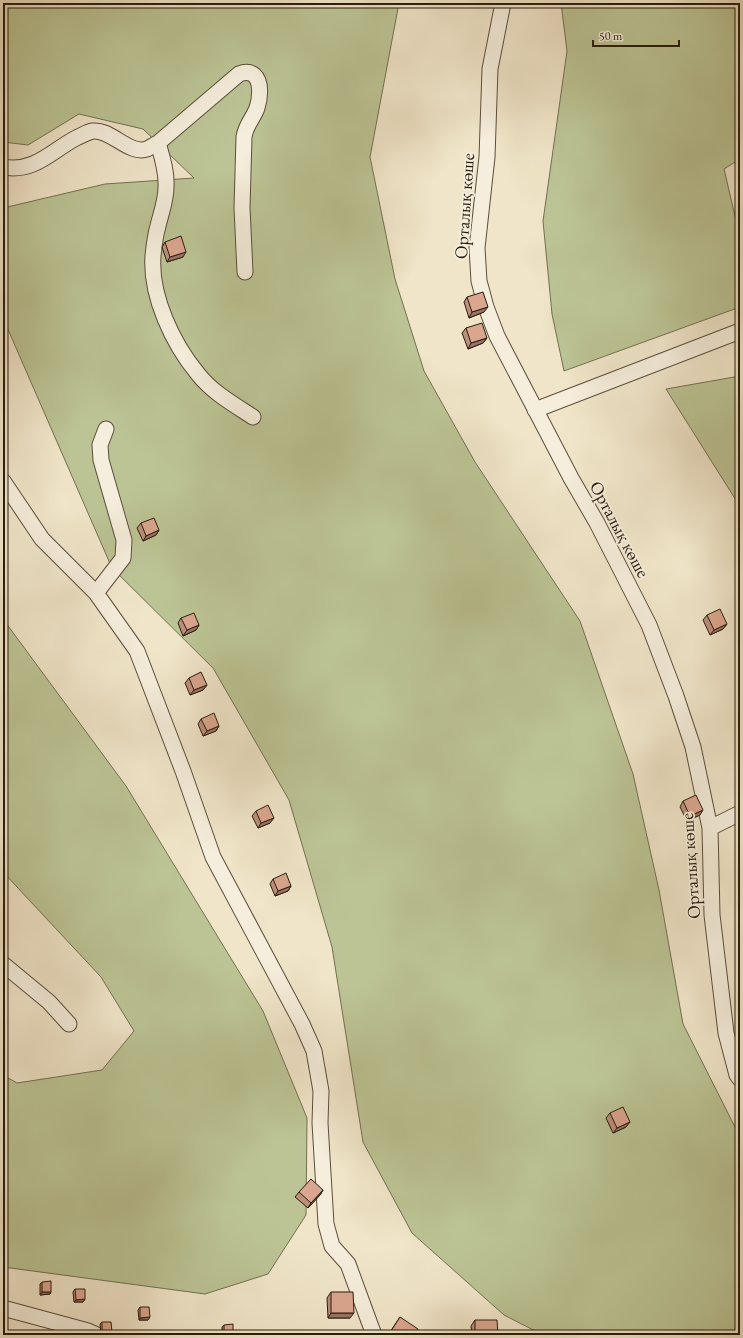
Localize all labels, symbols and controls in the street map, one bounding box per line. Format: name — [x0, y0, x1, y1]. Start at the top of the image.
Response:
scale bar — [593, 22, 679, 48]
text: 50 m — [599, 28, 623, 44]
street label: Орталық көше — [449, 152, 479, 260]
street label: Орталық көше — [585, 477, 655, 581]
street label: Орталық көше — [675, 812, 705, 920]

